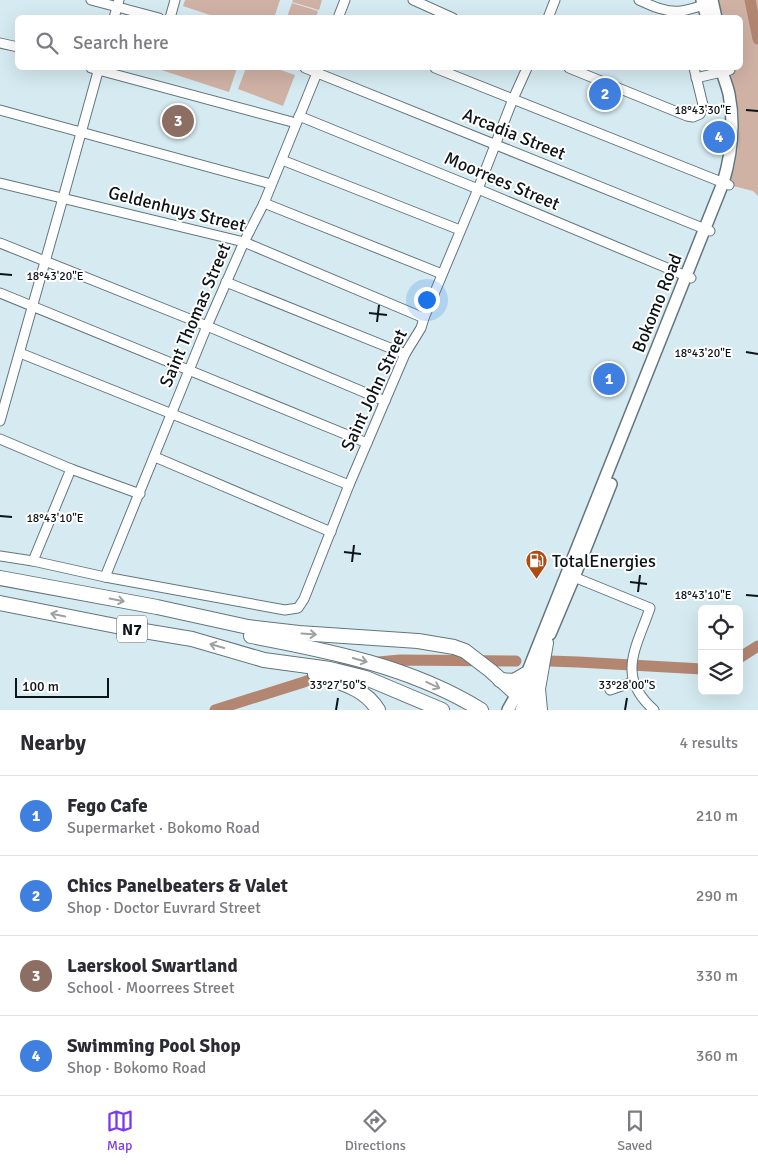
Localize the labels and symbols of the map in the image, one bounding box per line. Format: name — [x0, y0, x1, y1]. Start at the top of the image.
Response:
pin: 2 — [589, 75, 621, 113]
pin: 3 — [162, 102, 194, 140]
street label: Arcadia Street — [459, 103, 569, 165]
text: 18°43'30"E — [674, 103, 732, 118]
pin: 4 — [703, 118, 735, 156]
street label: Moorrees Street — [441, 147, 563, 215]
street label: Geldenhuys Street — [106, 181, 248, 237]
street label: Saint Thomas Street — [155, 240, 235, 390]
street label: Bokomo Road — [627, 250, 687, 356]
text: 18°43'20"E — [26, 269, 84, 284]
your location — [414, 287, 440, 313]
street label: Saint John Street — [336, 326, 412, 454]
text: 18°43'20"E — [674, 346, 732, 361]
pin: 1 — [593, 360, 625, 398]
text: 18°43'10"E — [26, 511, 84, 526]
fuel station icon: TotalEnergies — [524, 549, 548, 580]
place label: TotalEnergies — [552, 550, 656, 572]
text: 18°43'10"E — [674, 588, 732, 603]
one-way arrow — [108, 595, 124, 605]
one-way arrow — [50, 609, 66, 619]
road number: N7 — [117, 616, 147, 642]
one-way arrow — [300, 629, 316, 638]
one-way arrow — [209, 641, 225, 651]
one-way arrow — [352, 656, 368, 665]
scale bar — [15, 675, 109, 698]
text: 33°27'50"S — [309, 678, 367, 693]
text: 33°28'00"S — [598, 678, 656, 693]
one-way arrow — [425, 681, 440, 690]

